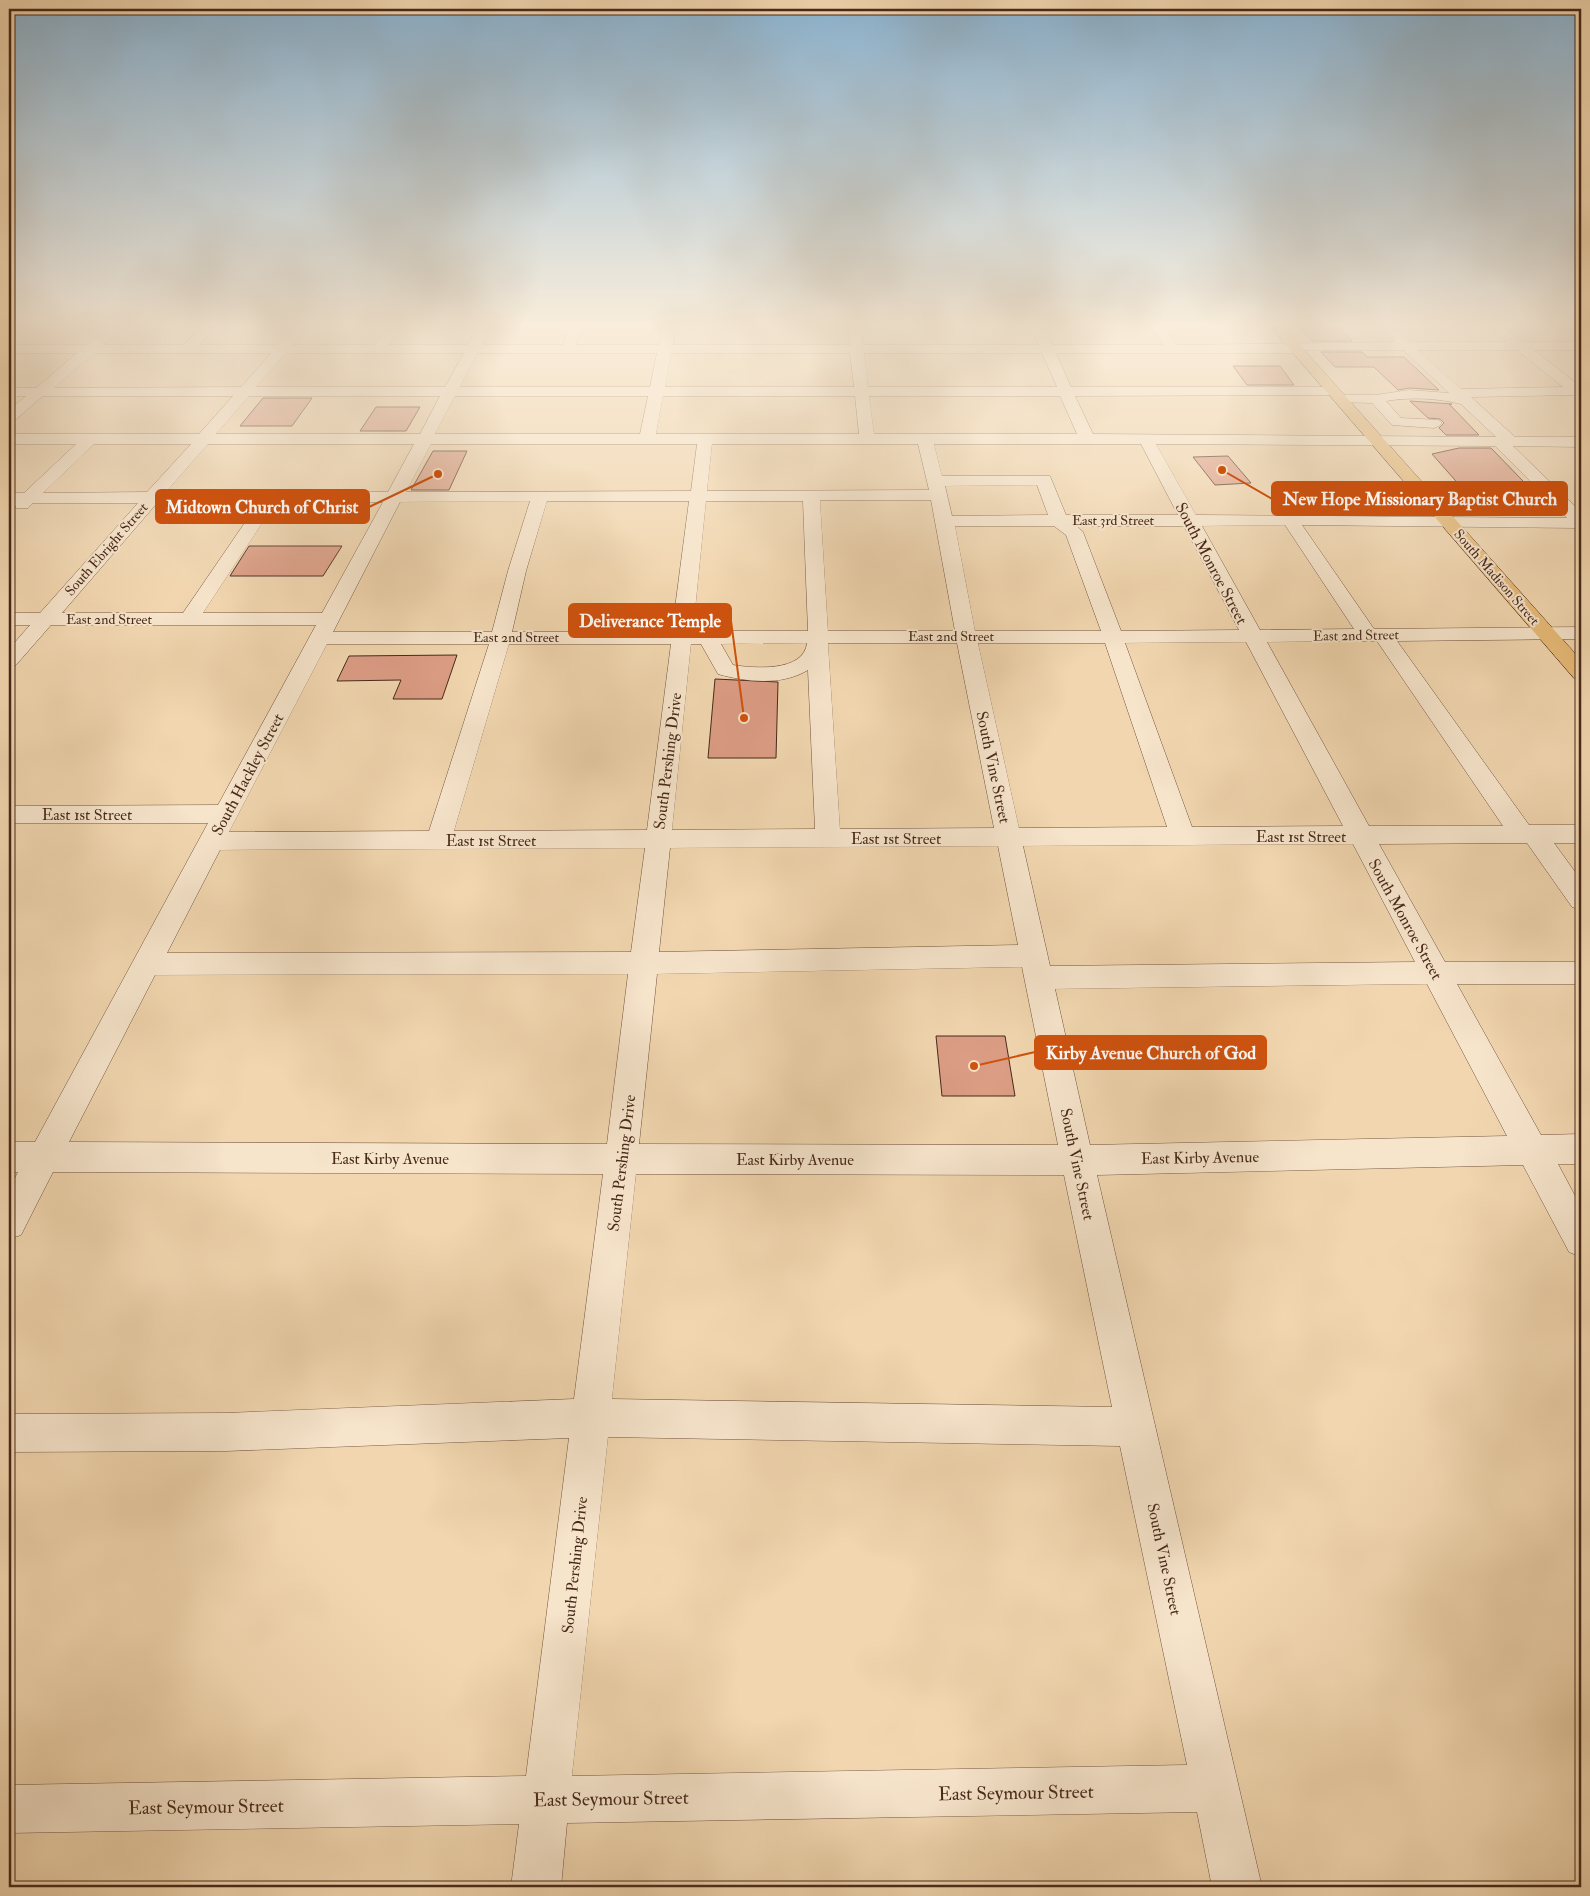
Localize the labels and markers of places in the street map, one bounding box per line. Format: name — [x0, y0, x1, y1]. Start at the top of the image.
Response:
callout: New Hope Missionary Baptist Church — [1272, 482, 1567, 515]
callout: Midtown Church of Christ — [156, 490, 369, 523]
callout: Deliverance Temple — [569, 604, 731, 637]
callout: Kirby Avenue Church of God — [1035, 1036, 1266, 1069]

